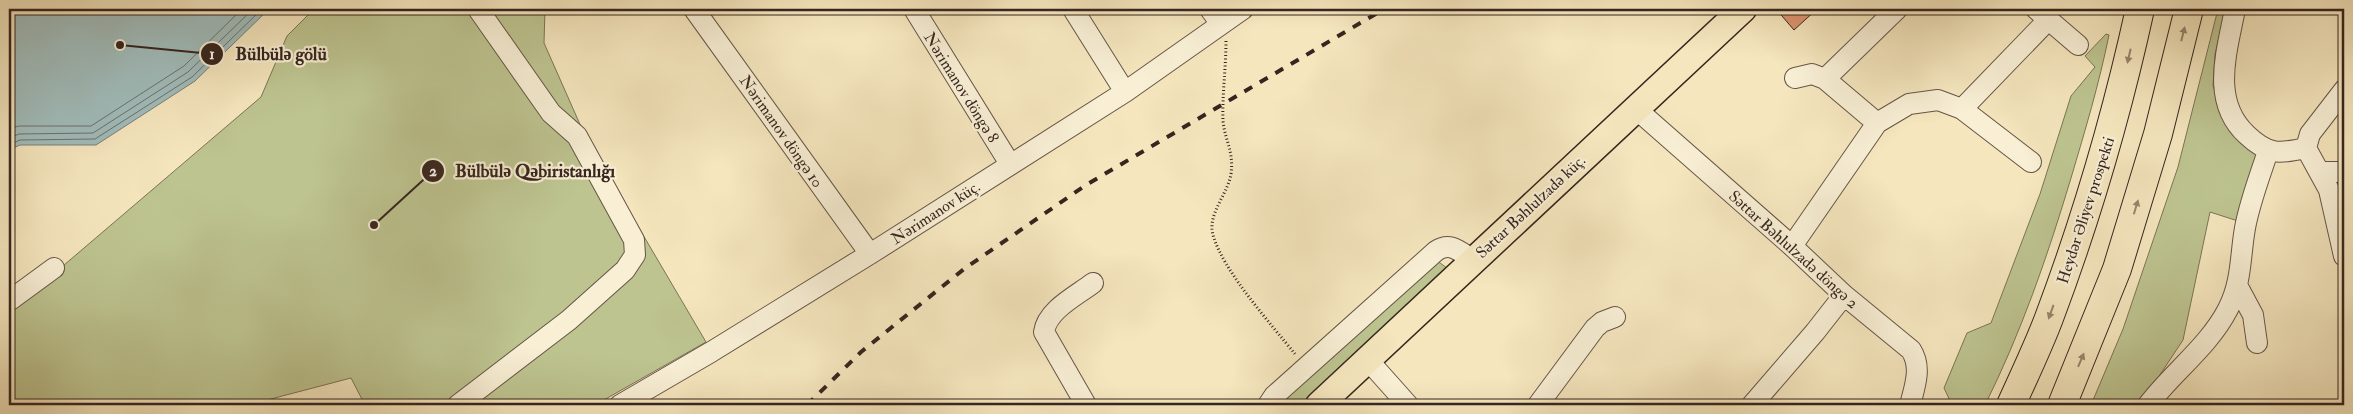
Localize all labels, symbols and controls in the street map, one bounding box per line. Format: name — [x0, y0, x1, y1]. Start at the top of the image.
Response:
one-way arrow — [2179, 26, 2187, 41]
street label: Nərimanov döngə 8 — [919, 29, 1003, 147]
callout: Bülbülə gölü — [200, 37, 336, 70]
text: Bülbülə gölü — [235, 43, 327, 66]
text: 1 — [209, 45, 215, 64]
one-way arrow — [2125, 49, 2133, 64]
street label: Nərimanov döngə 10 — [735, 71, 827, 192]
street label: Heydər Əliyev prospekti — [2053, 134, 2120, 287]
street label: Səttar Bəhlulzadə küç. — [1472, 151, 1590, 263]
callout: Bülbülə Qəbiristanlığı — [420, 154, 625, 187]
text: Bülbülə Qəbiristanlığı — [455, 160, 615, 183]
text: 2 — [429, 162, 437, 181]
street label: Nərimanov küç. — [887, 177, 984, 249]
street label: Səttar Bəhlulzadə döngə 2 — [1724, 186, 1862, 313]
one-way arrow — [2132, 200, 2140, 215]
one-way arrow — [2047, 305, 2055, 320]
one-way arrow — [2078, 353, 2086, 367]

